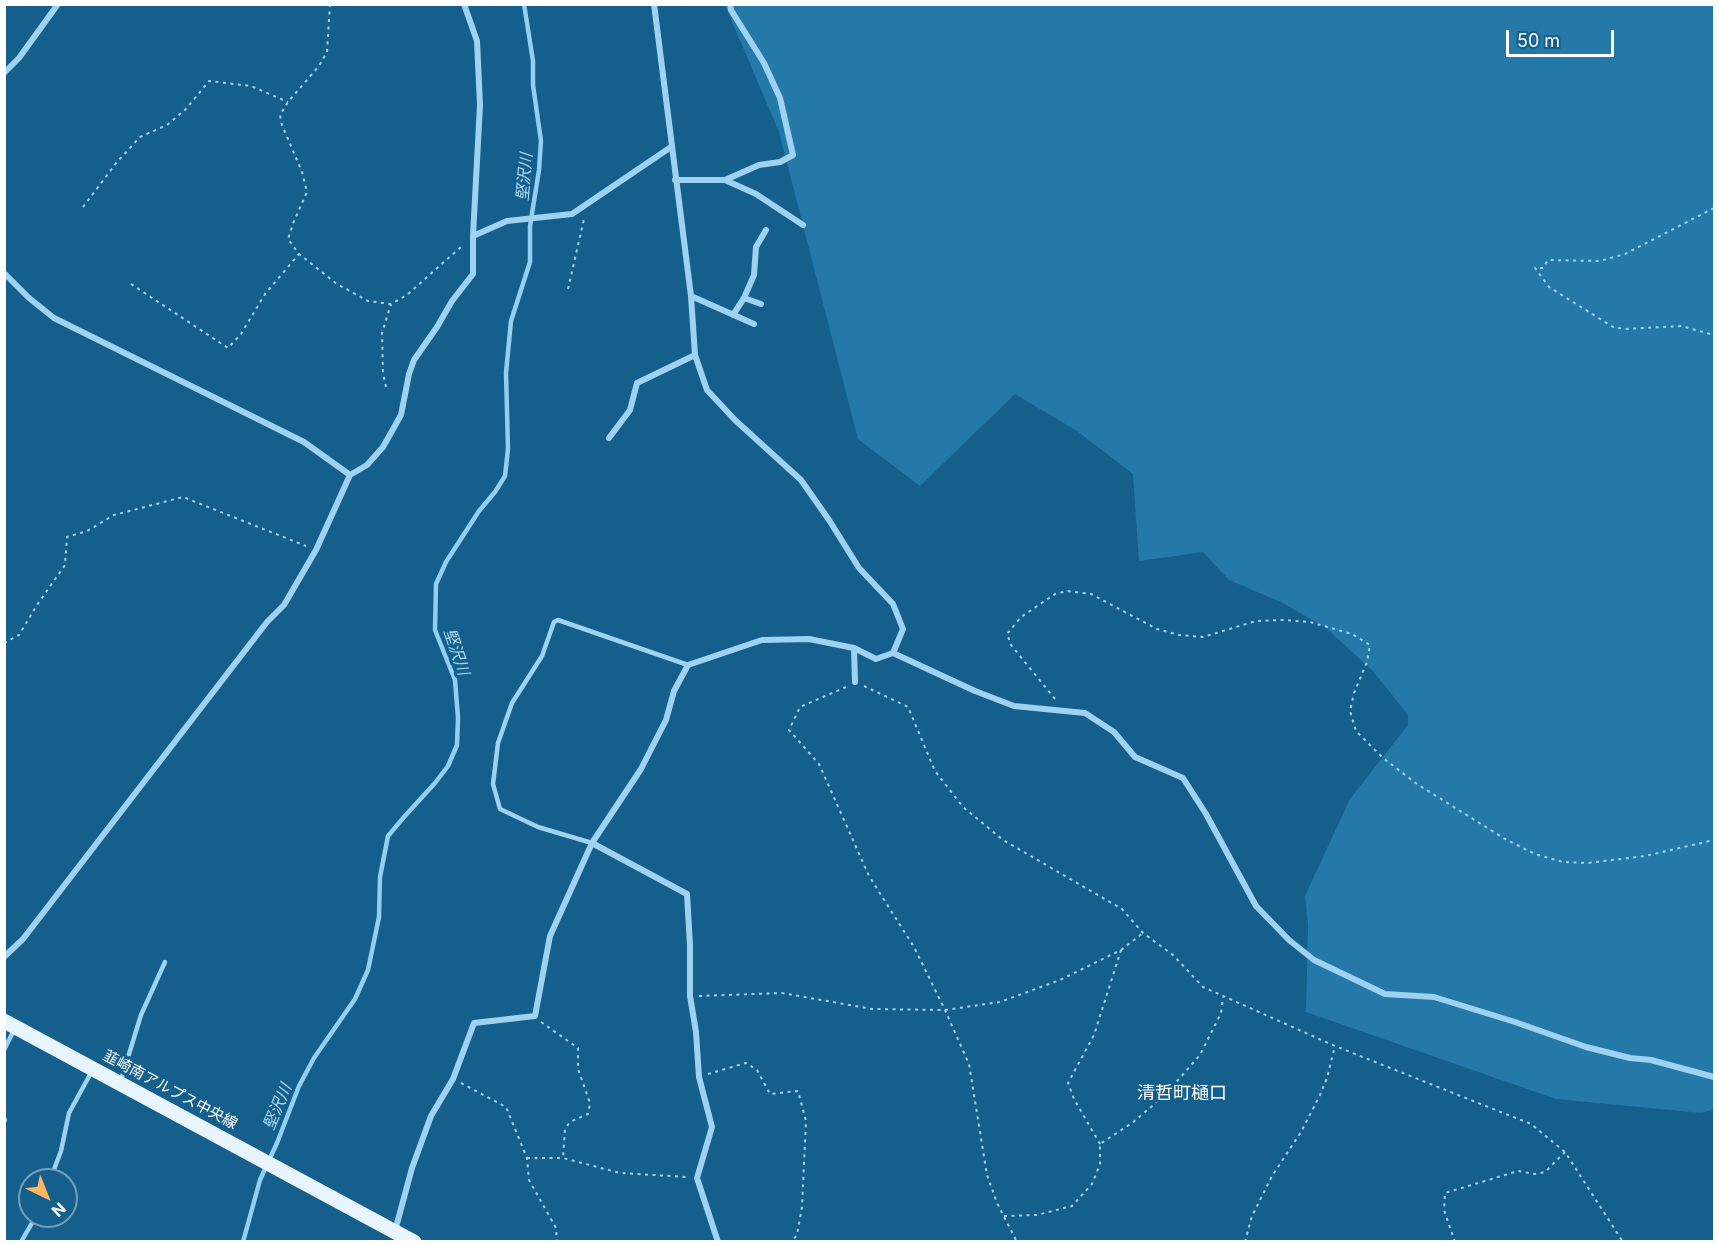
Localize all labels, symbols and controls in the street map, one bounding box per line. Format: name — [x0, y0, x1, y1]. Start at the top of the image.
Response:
scale bar — [1509, 18, 1617, 56]
text: 50 m — [1517, 30, 1560, 51]
water label: 堅沢川 — [513, 152, 537, 202]
water label: 堅沢川 — [439, 626, 473, 678]
street label: 韮崎南アルプス中央線 — [100, 1047, 240, 1133]
water label: 堅沢川 — [260, 1081, 296, 1133]
district label: 清哲町樋口 — [1137, 1083, 1227, 1105]
north arrow — [18, 1168, 78, 1228]
text: N — [48, 1198, 70, 1221]

